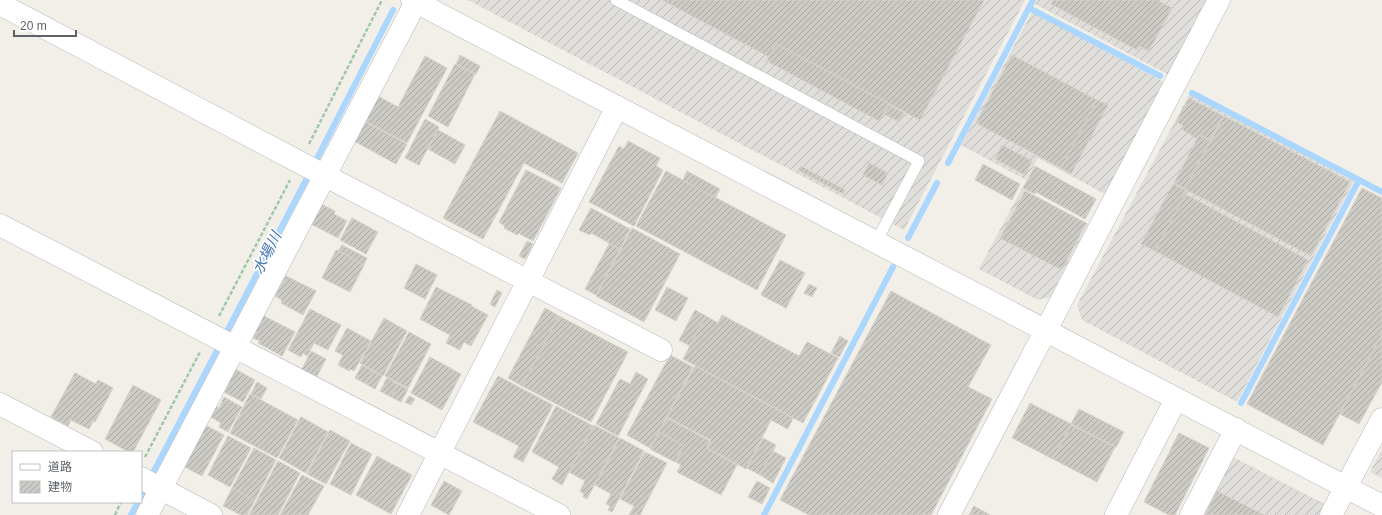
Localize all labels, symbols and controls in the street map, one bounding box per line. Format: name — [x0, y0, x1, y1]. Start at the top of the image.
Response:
scale bar — [14, 12, 76, 38]
text: 20 m — [20, 19, 47, 33]
water label: 水場川 — [249, 227, 285, 277]
legend — [12, 451, 142, 503]
text: 道路 — [48, 460, 72, 474]
text: 建物 — [48, 480, 72, 494]

